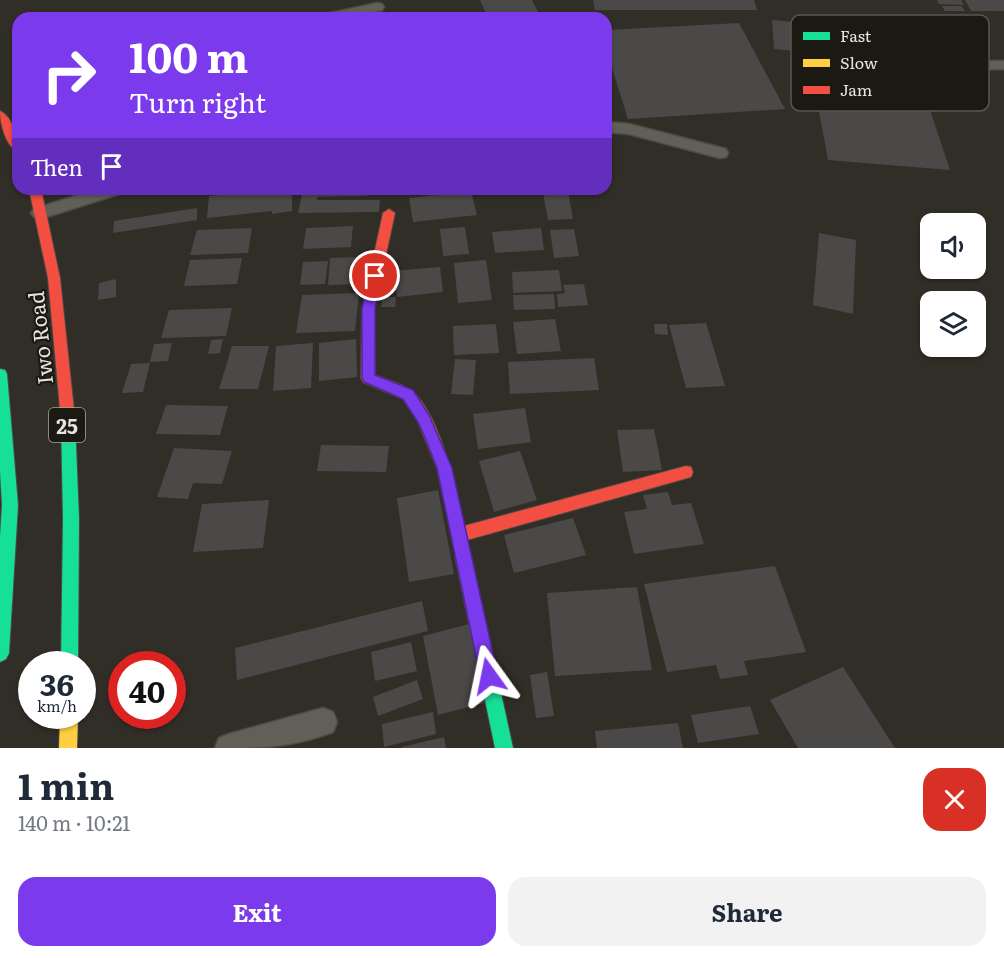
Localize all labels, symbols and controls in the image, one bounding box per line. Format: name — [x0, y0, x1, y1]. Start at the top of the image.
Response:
legend — [791, 15, 989, 111]
text: Fast — [840, 23, 872, 47]
text: 100 m — [129, 24, 248, 86]
icon: right — [30, 36, 108, 114]
text: Slow — [840, 50, 878, 74]
text: Jam — [840, 77, 873, 101]
text: Turn right — [129, 81, 266, 121]
text: Then — [30, 150, 83, 183]
icon: arrive — [95, 150, 128, 183]
map controls — [920, 213, 986, 357]
button: sound — [920, 213, 986, 279]
pin — [349, 250, 400, 301]
icon: arrive — [358, 259, 391, 292]
street label: Iwo Road — [19, 290, 59, 386]
button: layers — [920, 291, 986, 357]
road number: 25 — [49, 408, 85, 442]
position arrow — [457, 644, 521, 708]
speed limit sign: 40 — [108, 651, 186, 729]
text: 36 — [40, 661, 74, 705]
text: km/h — [37, 694, 77, 717]
text: 1 min — [18, 758, 114, 811]
button: close — [923, 768, 986, 831]
text: 140 m · 10:21 — [18, 807, 130, 837]
button: Exit — [18, 877, 496, 946]
button: Share — [508, 877, 986, 946]

